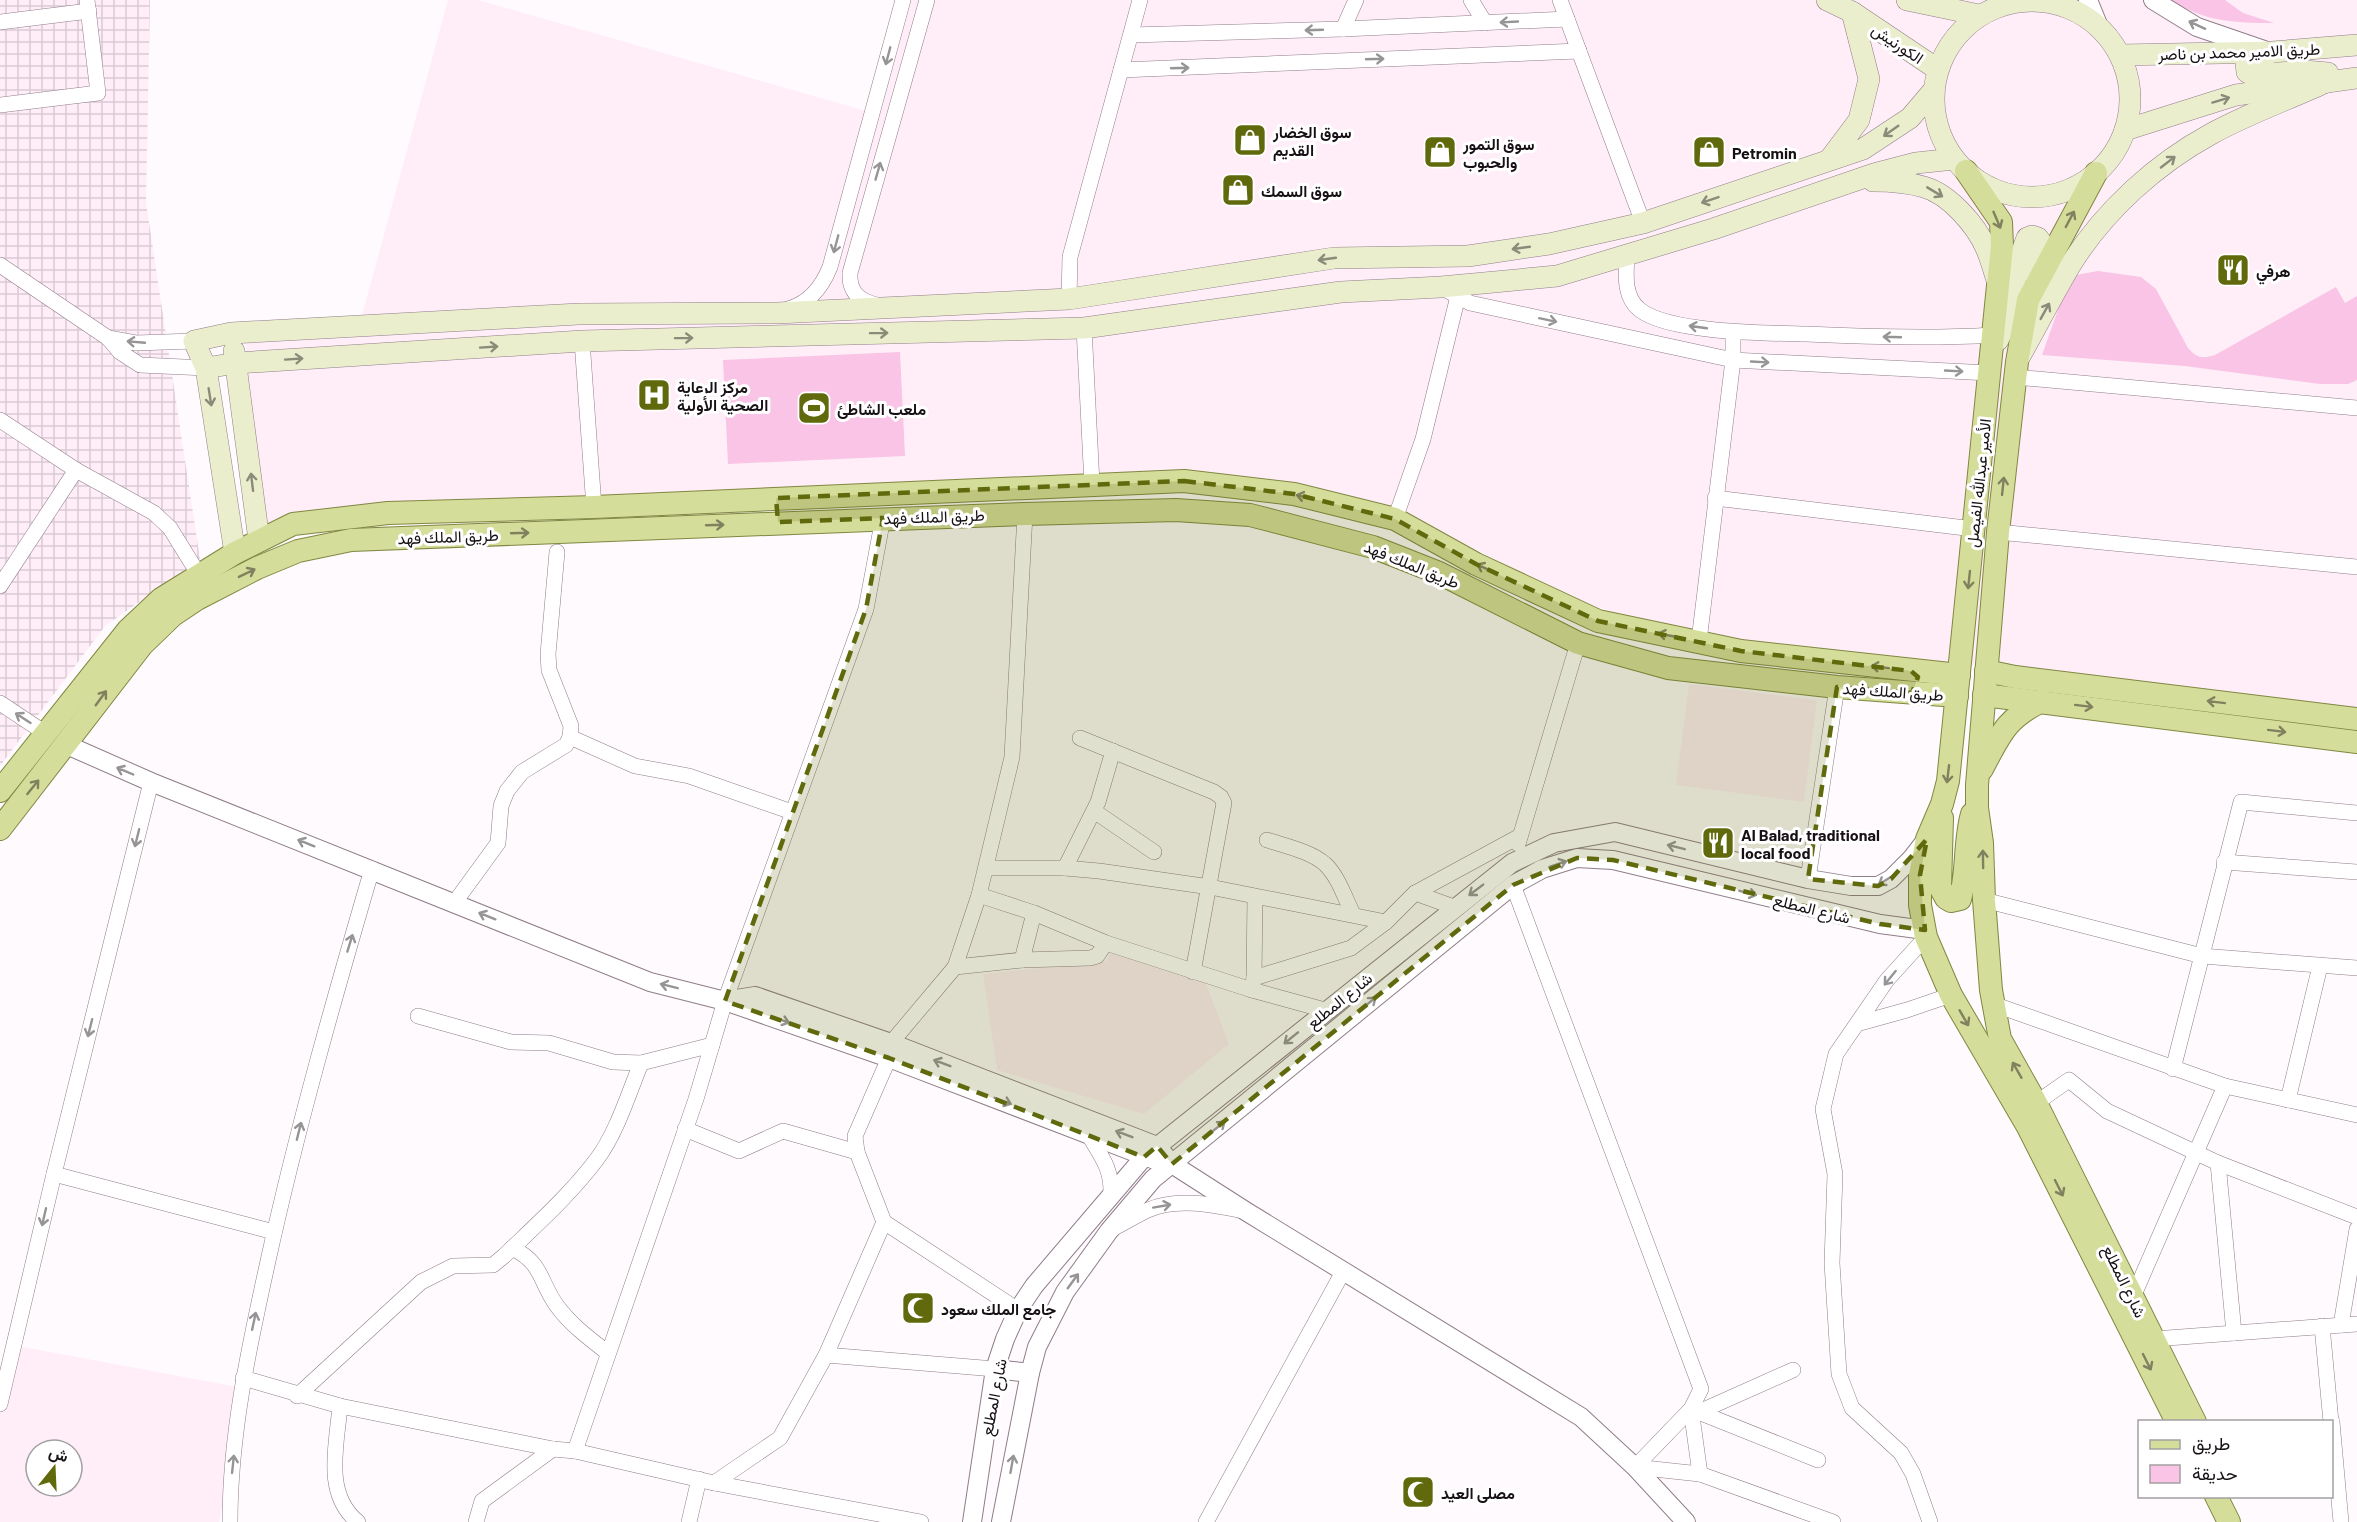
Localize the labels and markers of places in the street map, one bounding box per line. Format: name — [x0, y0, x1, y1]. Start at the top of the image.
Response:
shop icon: سوق الخضار القديم — [1232, 122, 1268, 158]
place label: سوق الخضار القديم — [1272, 122, 1352, 161]
shop icon: سوق التمور والحبوب — [1422, 134, 1458, 170]
place label: سوق التمور والحبوب — [1462, 134, 1535, 173]
shop icon: Petromin — [1691, 134, 1727, 170]
place label: Petromin — [1732, 143, 1797, 162]
shop icon: سوق السمك — [1220, 172, 1256, 208]
place label: سوق السمك — [1261, 181, 1342, 202]
restaurant icon: هرفي — [2215, 252, 2251, 288]
place label: هرفي — [2256, 261, 2291, 285]
hospital icon: مركز الرعاية الصحية الأولية — [636, 377, 672, 413]
place label: مركز الرعاية الصحية الأولية — [677, 377, 768, 416]
sports icon: ملعب الشاطئ — [796, 390, 832, 426]
place label: ملعب الشاطئ — [837, 399, 926, 419]
restaurant icon: Al Balad, traditional local food — [1700, 825, 1736, 861]
place label: Al Balad, traditional local food — [1741, 825, 1880, 862]
mosque icon: جامع الملك سعود — [900, 1290, 936, 1326]
place label: جامع الملك سعود — [941, 1299, 1056, 1321]
mosque icon: مصلى العيد — [1400, 1474, 1436, 1510]
place label: مصلى العيد — [1441, 1483, 1515, 1503]

